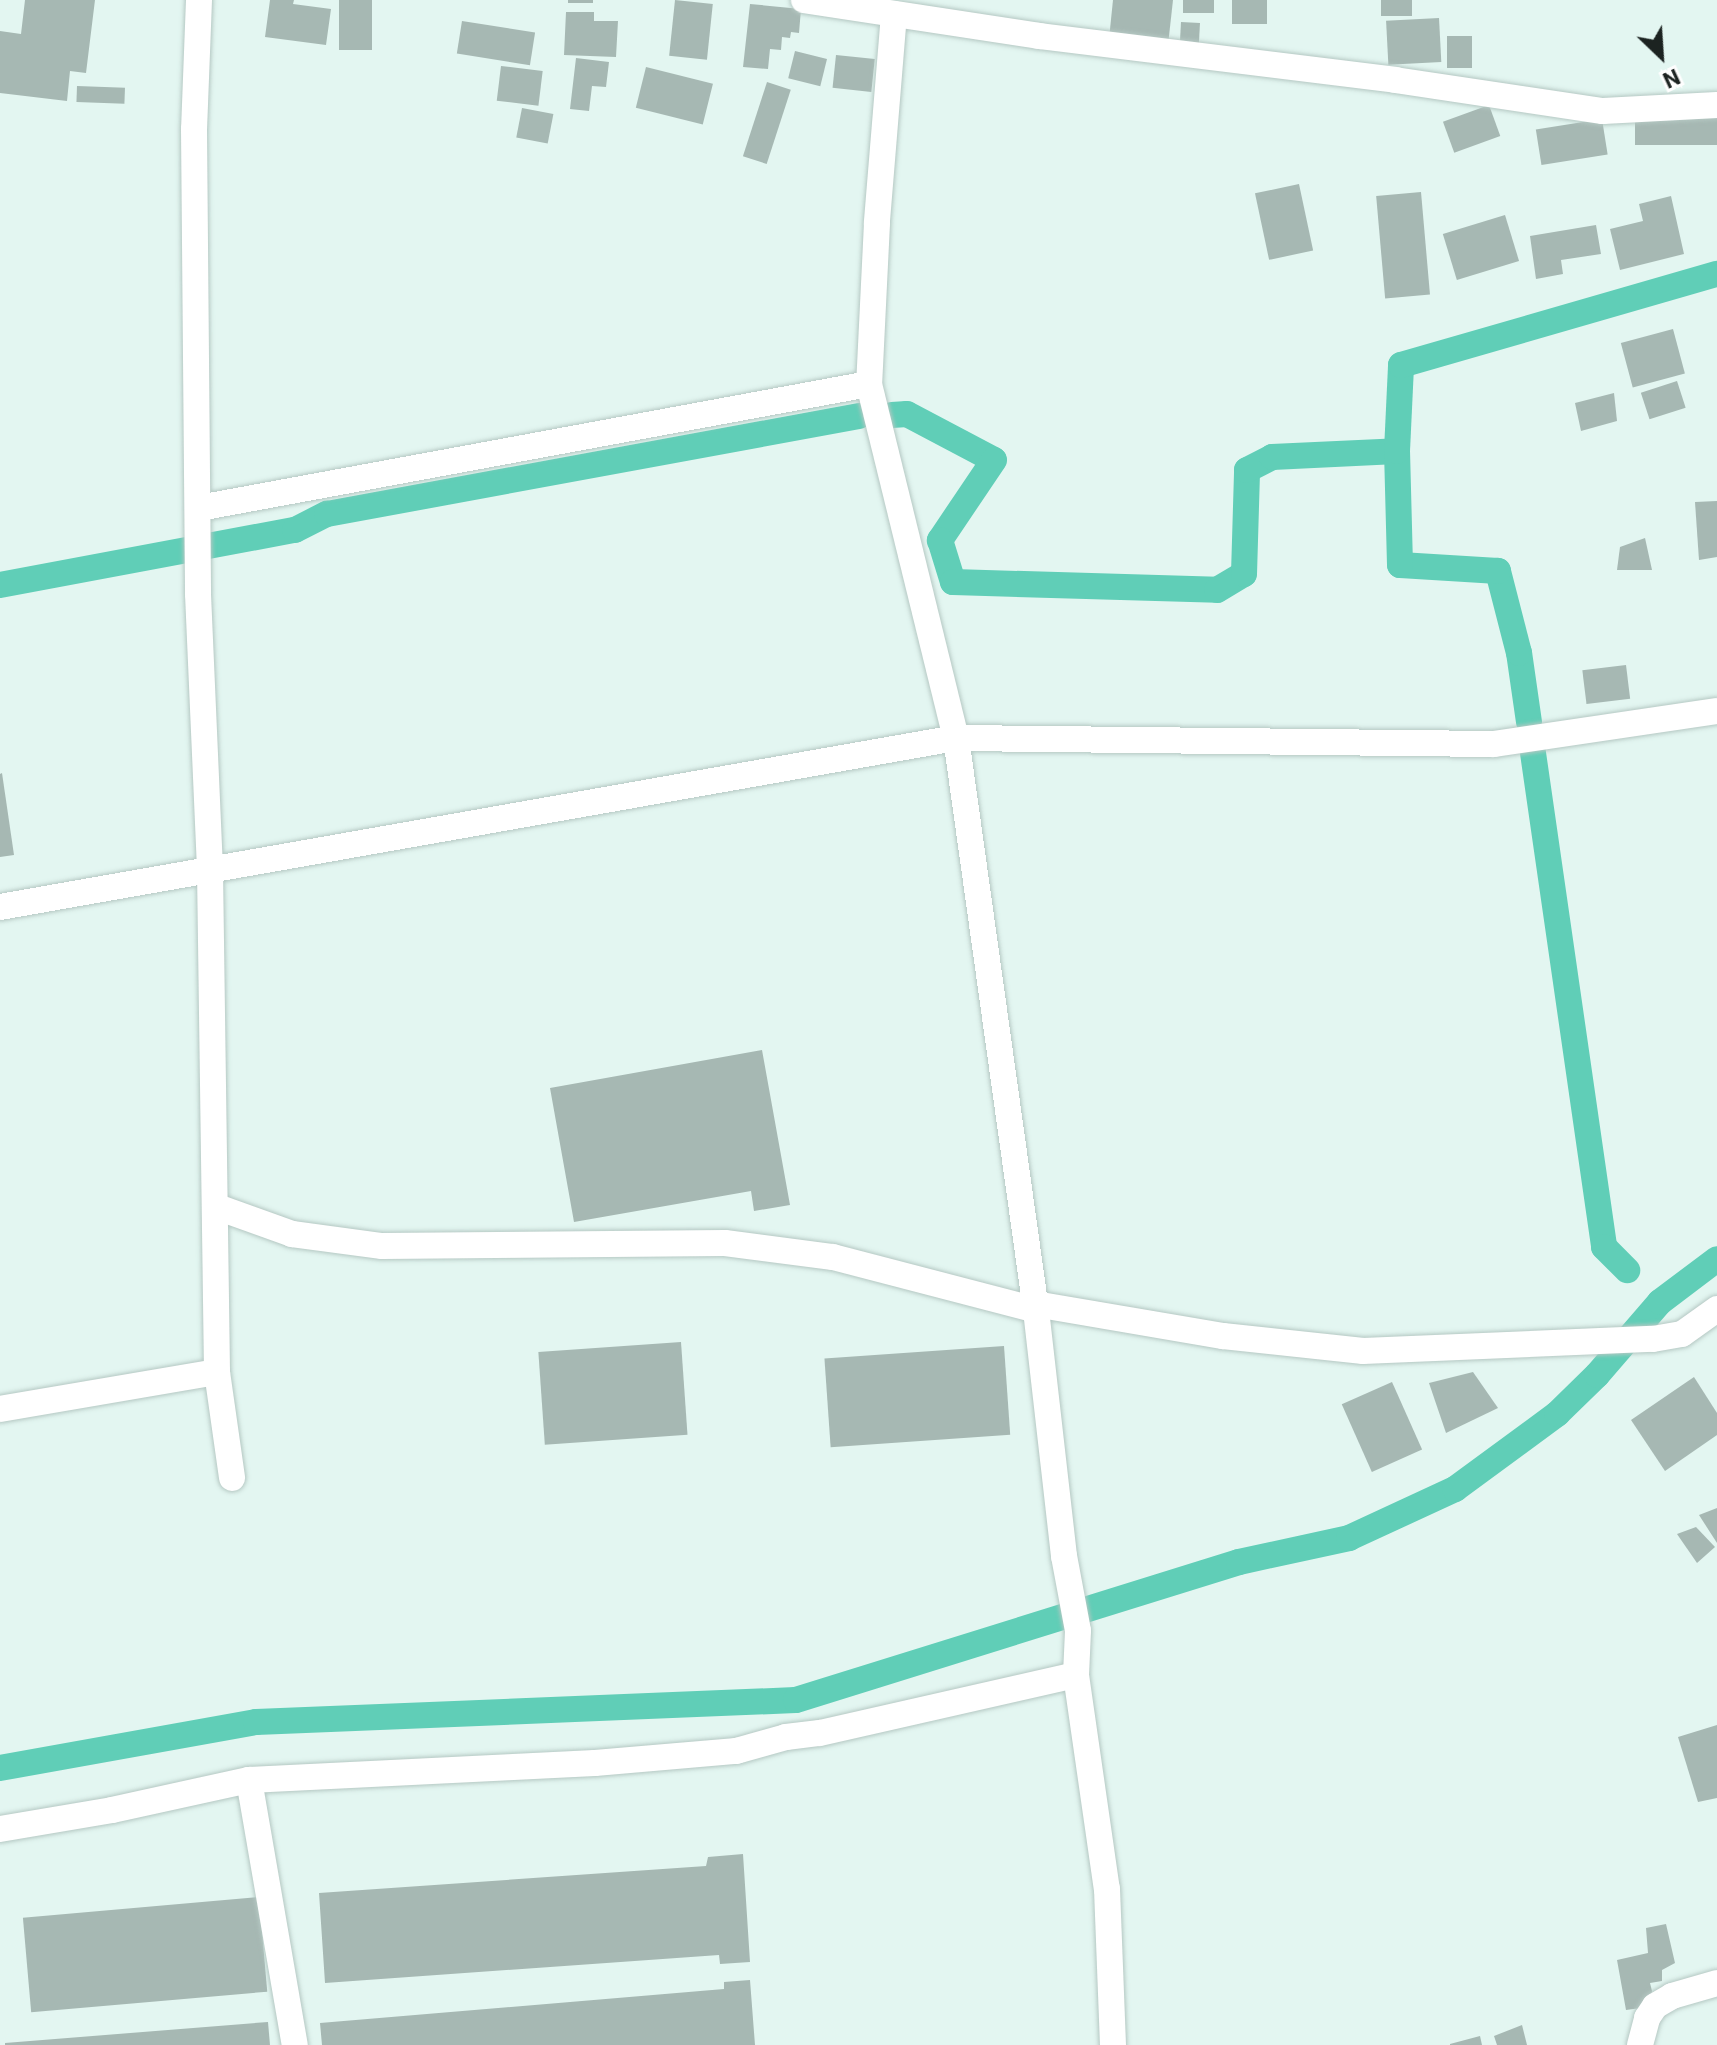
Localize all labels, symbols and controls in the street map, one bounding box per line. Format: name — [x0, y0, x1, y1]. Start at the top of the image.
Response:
north arrow — [1621, 16, 1701, 96]
text: N — [1659, 64, 1684, 93]

